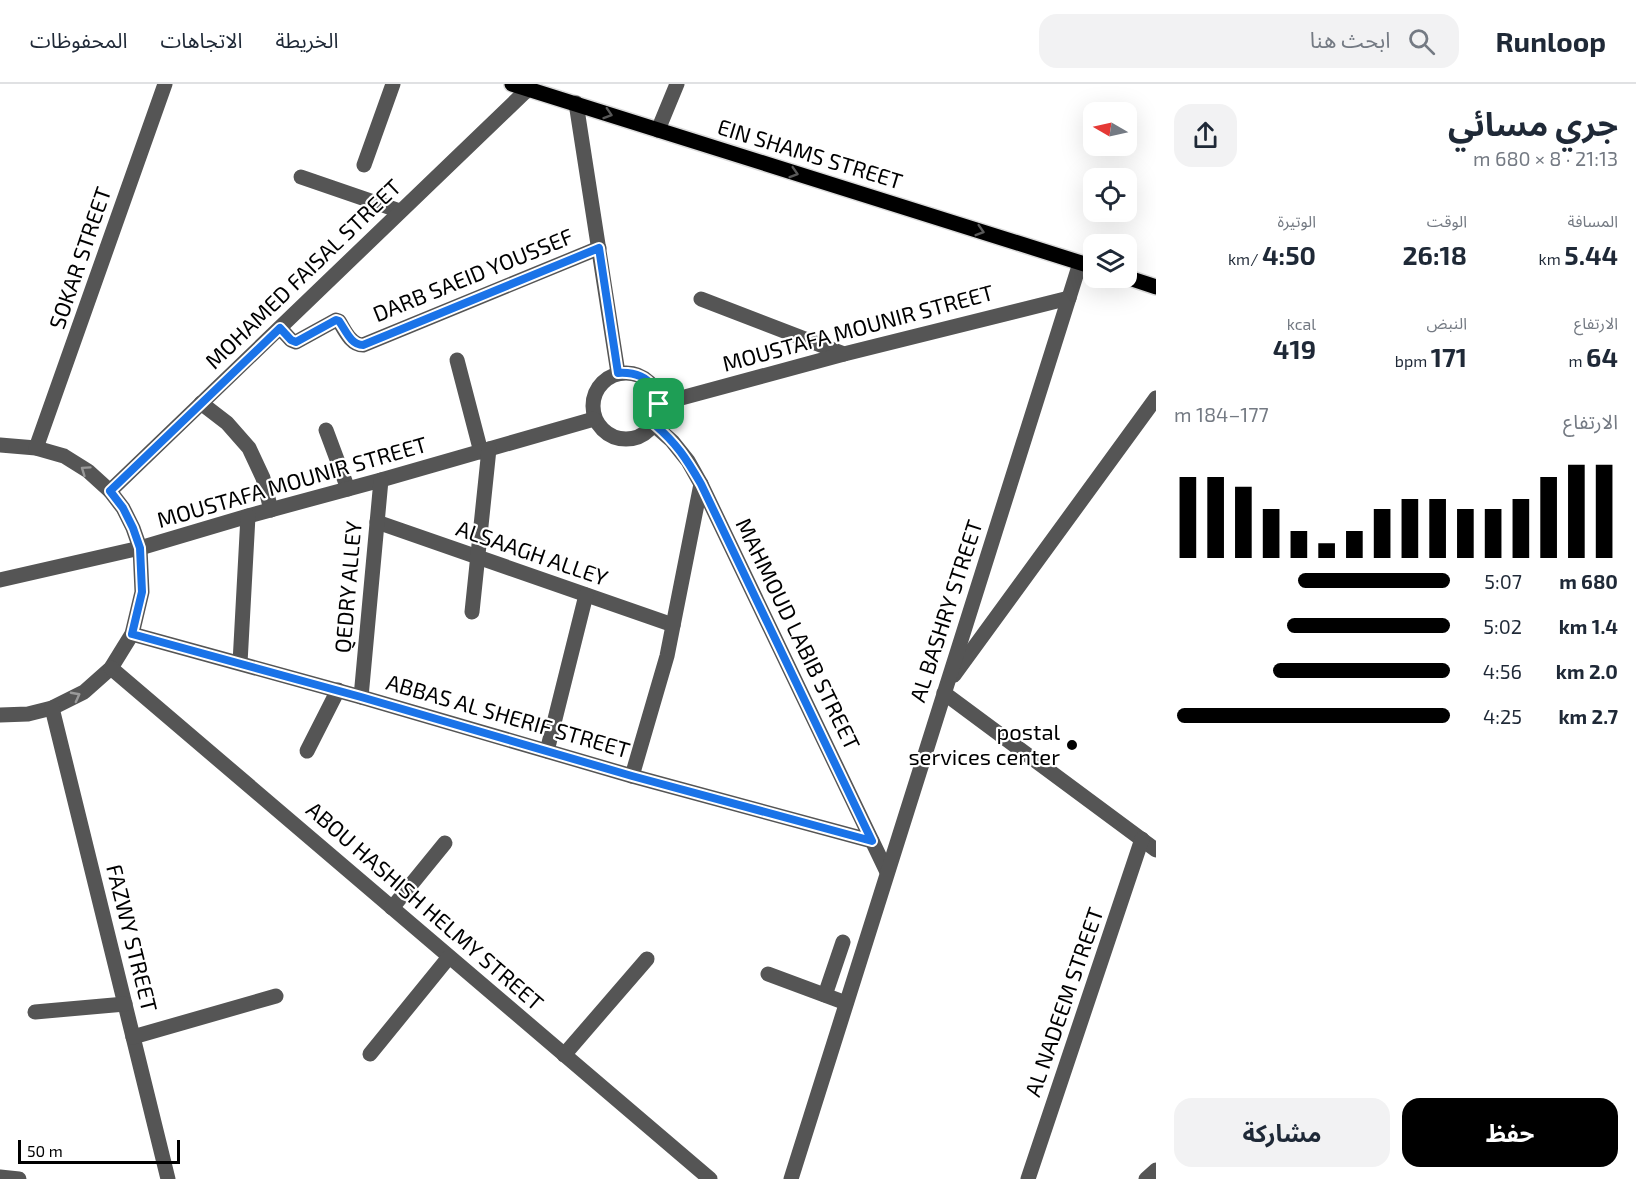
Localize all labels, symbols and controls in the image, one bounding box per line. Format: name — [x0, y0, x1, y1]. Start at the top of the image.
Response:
search box — [1039, 14, 1459, 68]
text: Runloop — [1495, 24, 1606, 58]
icon: search — [1405, 25, 1438, 58]
text: ابحث هنا — [1310, 26, 1390, 52]
text: المحفوظات — [30, 27, 127, 52]
text: الاتجاهات — [160, 27, 242, 52]
text: الخريطة — [275, 27, 338, 52]
north arrow — [1083, 102, 1137, 156]
map controls — [1083, 102, 1137, 288]
text: جري مسائي — [1448, 103, 1618, 143]
button: share — [1174, 104, 1237, 167]
one-way arrow — [602, 107, 613, 119]
street label: EIN SHAMS STREET — [715, 113, 906, 194]
text: 21:13 · 8 × 680 m — [1473, 146, 1618, 170]
one-way arrow — [788, 166, 799, 178]
button: locate — [1083, 168, 1137, 222]
street label: MOHAMED FAISAL STREET — [199, 173, 406, 373]
street label: SOKAR STREET — [43, 183, 116, 332]
text: الوتيرة — [1278, 211, 1316, 230]
text: الوقت — [1427, 211, 1467, 230]
text: المسافة — [1568, 211, 1618, 230]
street label: DARB SAEID YOUSSEF — [369, 222, 577, 326]
one-way arrow — [974, 224, 985, 237]
button: layers — [1083, 234, 1137, 288]
text: 4:50 — [1262, 239, 1316, 270]
text: 26:18 — [1402, 239, 1467, 270]
text: 5.44 — [1564, 239, 1618, 270]
text: /km — [1228, 249, 1262, 268]
text: km — [1539, 249, 1564, 268]
street label: MOUSTAFA MOUNIR STREET — [719, 278, 996, 376]
text: النبض — [1426, 313, 1467, 332]
text: الارتفاع — [1574, 313, 1618, 332]
text: kcal — [1287, 314, 1316, 333]
text: 419 — [1273, 333, 1316, 364]
text: 171 — [1431, 341, 1467, 372]
text: 64 — [1586, 341, 1618, 372]
text: bpm — [1395, 351, 1431, 370]
text: m — [1568, 351, 1586, 370]
pin — [633, 378, 684, 429]
icon: arrive — [642, 387, 675, 420]
text: 177–184 m — [1174, 402, 1269, 426]
text: الارتفاع — [1563, 409, 1618, 433]
street label: MOUSTAFA MOUNIR STREET — [154, 430, 430, 532]
one-way arrow — [81, 466, 92, 477]
street label: MAHMOUD LABIB STREET — [731, 513, 867, 754]
street label: ALSAAGH ALLEY — [453, 514, 612, 590]
street label: AL BASHRY STREET — [903, 516, 987, 705]
street label: QEDRY ALLEY — [328, 519, 367, 654]
text: 5:07 — [1484, 569, 1522, 593]
text: 680 m — [1559, 569, 1618, 593]
text: 5:02 — [1483, 614, 1522, 638]
text: 1.4 km — [1559, 614, 1618, 638]
text: 4:56 — [1483, 659, 1522, 683]
text: 2.0 km — [1556, 659, 1618, 683]
street label: ABBAS AL SHERIF STREET — [384, 668, 633, 762]
one-way arrow — [69, 692, 80, 703]
text: 4:25 — [1483, 704, 1522, 728]
text: 2.7 km — [1558, 704, 1618, 728]
place label: postal services center — [908, 718, 1060, 769]
marker: postal services center — [1065, 738, 1079, 752]
street label: ABOU HASHISH HELMY STREET — [302, 795, 550, 1015]
street label: FAZWY STREET — [102, 862, 164, 1014]
street label: AL NADEEM STREET — [1019, 904, 1108, 1100]
button: مشاركة — [1174, 1098, 1390, 1167]
button: حفظ — [1402, 1098, 1618, 1167]
scale bar — [18, 1137, 180, 1164]
text: 50 m — [27, 1141, 63, 1160]

